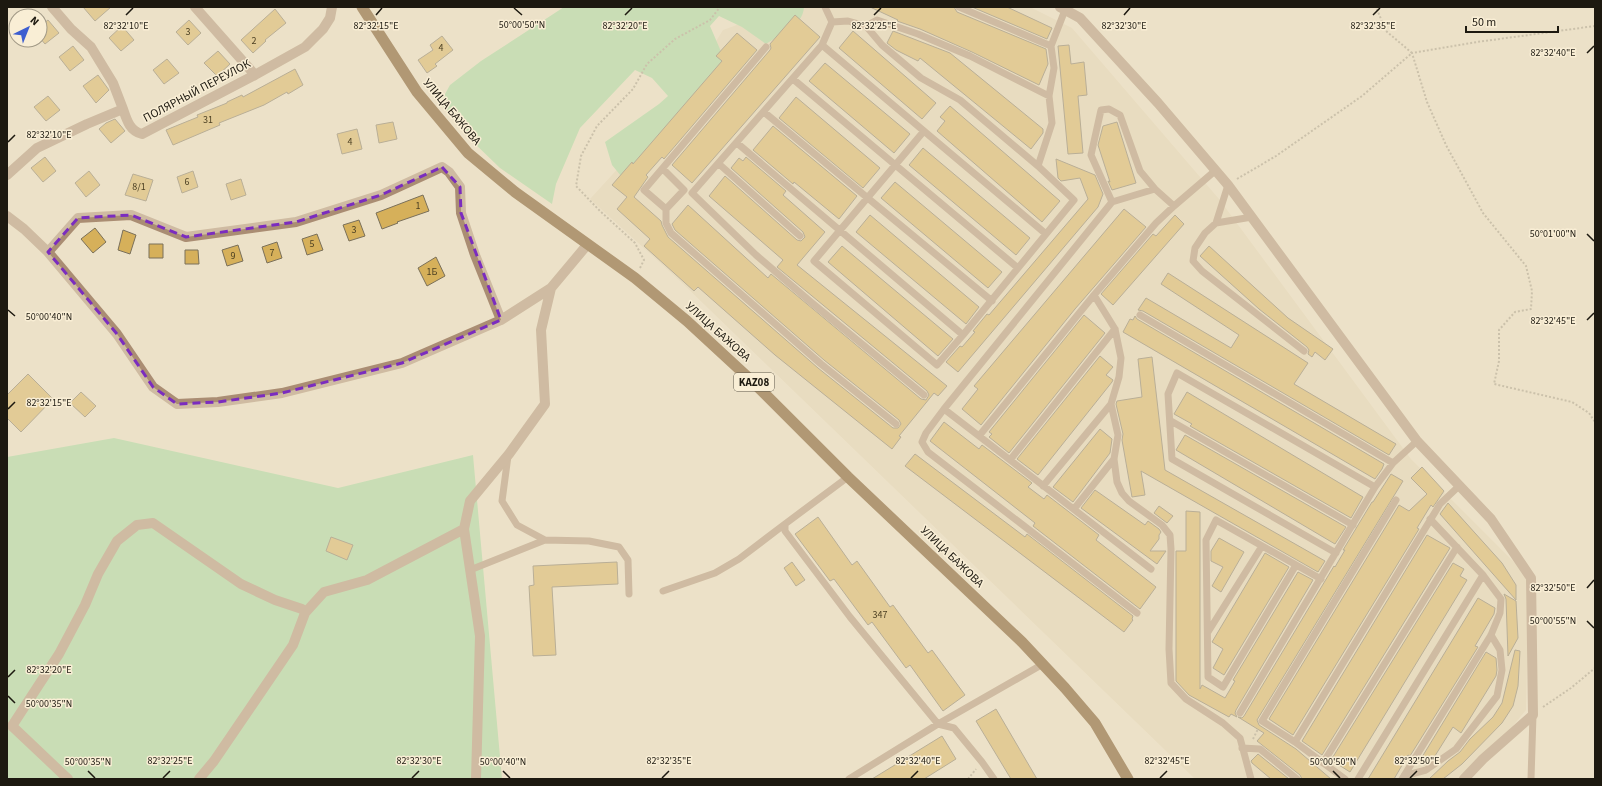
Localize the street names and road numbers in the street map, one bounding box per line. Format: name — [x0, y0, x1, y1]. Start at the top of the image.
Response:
street label: ПОЛЯРНЫЙ ПЕРЕУЛОК — [140, 55, 254, 127]
street label: УЛИЦА БАЖОВА — [419, 75, 485, 149]
street label: УЛИЦА БАЖОВА — [682, 298, 755, 366]
road number: KAZ08 — [734, 373, 774, 391]
street label: УЛИЦА БАЖОВА — [916, 522, 988, 592]

